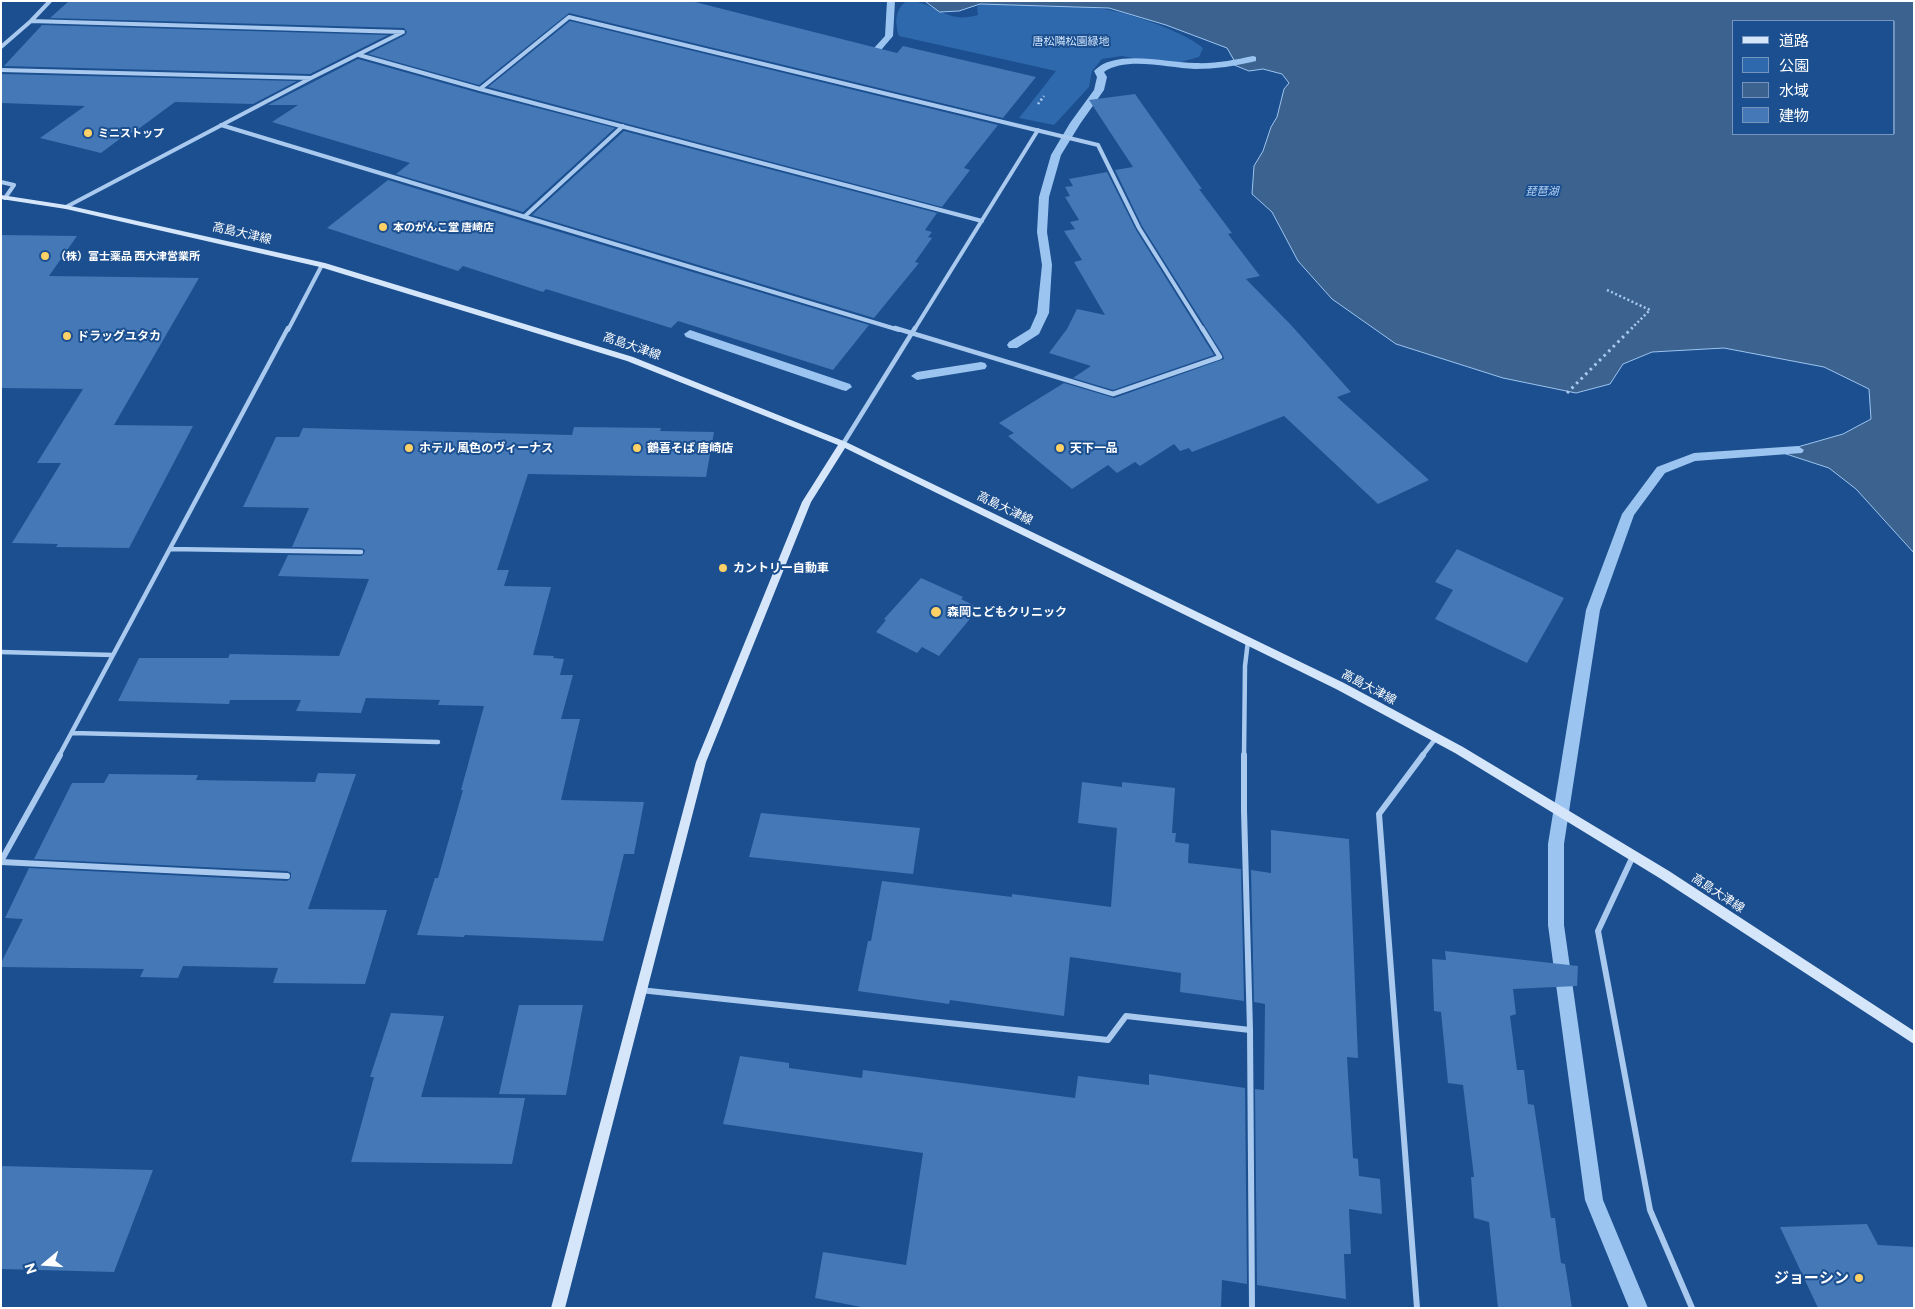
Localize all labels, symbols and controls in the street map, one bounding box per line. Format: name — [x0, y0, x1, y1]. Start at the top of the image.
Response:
legend — [1732, 20, 1895, 135]
text: 道路 — [1779, 31, 1809, 49]
park label: 唐松隣松園緑地 — [1033, 34, 1109, 48]
text: 公園 — [1779, 56, 1809, 74]
text: 水域 — [1779, 81, 1809, 99]
text: 建物 — [1779, 106, 1809, 124]
place label: ミニストップ — [98, 126, 164, 140]
marker: ミニストップ — [82, 127, 94, 139]
water label: 琵琶湖 — [1526, 184, 1558, 198]
street label: 高島大津線 — [211, 219, 273, 247]
place label: 本のがんこ堂 唐崎店 — [393, 220, 494, 234]
marker: 本のがんこ堂 唐崎店 — [377, 221, 389, 233]
place label: （株）富士薬品 西大津営業所 — [55, 249, 200, 263]
marker: （株）富士薬品 西大津営業所 — [39, 250, 51, 262]
place label: ドラッグユタカ — [77, 329, 161, 343]
street label: 高島大津線 — [601, 329, 663, 363]
marker: ドラッグユタカ — [61, 330, 73, 342]
place label: ホテル 風色のヴィーナス — [419, 441, 553, 455]
place label: 鶴喜そば 唐崎店 — [647, 441, 733, 455]
place label: 天下一品 — [1070, 441, 1118, 455]
marker: ホテル 風色のヴィーナス — [403, 442, 415, 454]
marker: 鶴喜そば 唐崎店 — [631, 442, 643, 454]
marker: 天下一品 — [1054, 442, 1066, 454]
street label: 高島大津線 — [975, 488, 1035, 528]
place label: カントリー自動車 — [733, 561, 829, 575]
marker: カントリー自動車 — [717, 562, 729, 574]
marker: 森岡こどもクリニック — [929, 605, 943, 619]
place label: 森岡こどもクリニック — [947, 605, 1067, 619]
street label: 高島大津線 — [1339, 667, 1399, 707]
street label: 高島大津線 — [1689, 871, 1747, 915]
north arrow — [20, 1239, 70, 1289]
text: N — [21, 1261, 40, 1276]
place label: ジョーシン — [1774, 1269, 1849, 1287]
marker: ジョーシン — [1853, 1272, 1865, 1284]

